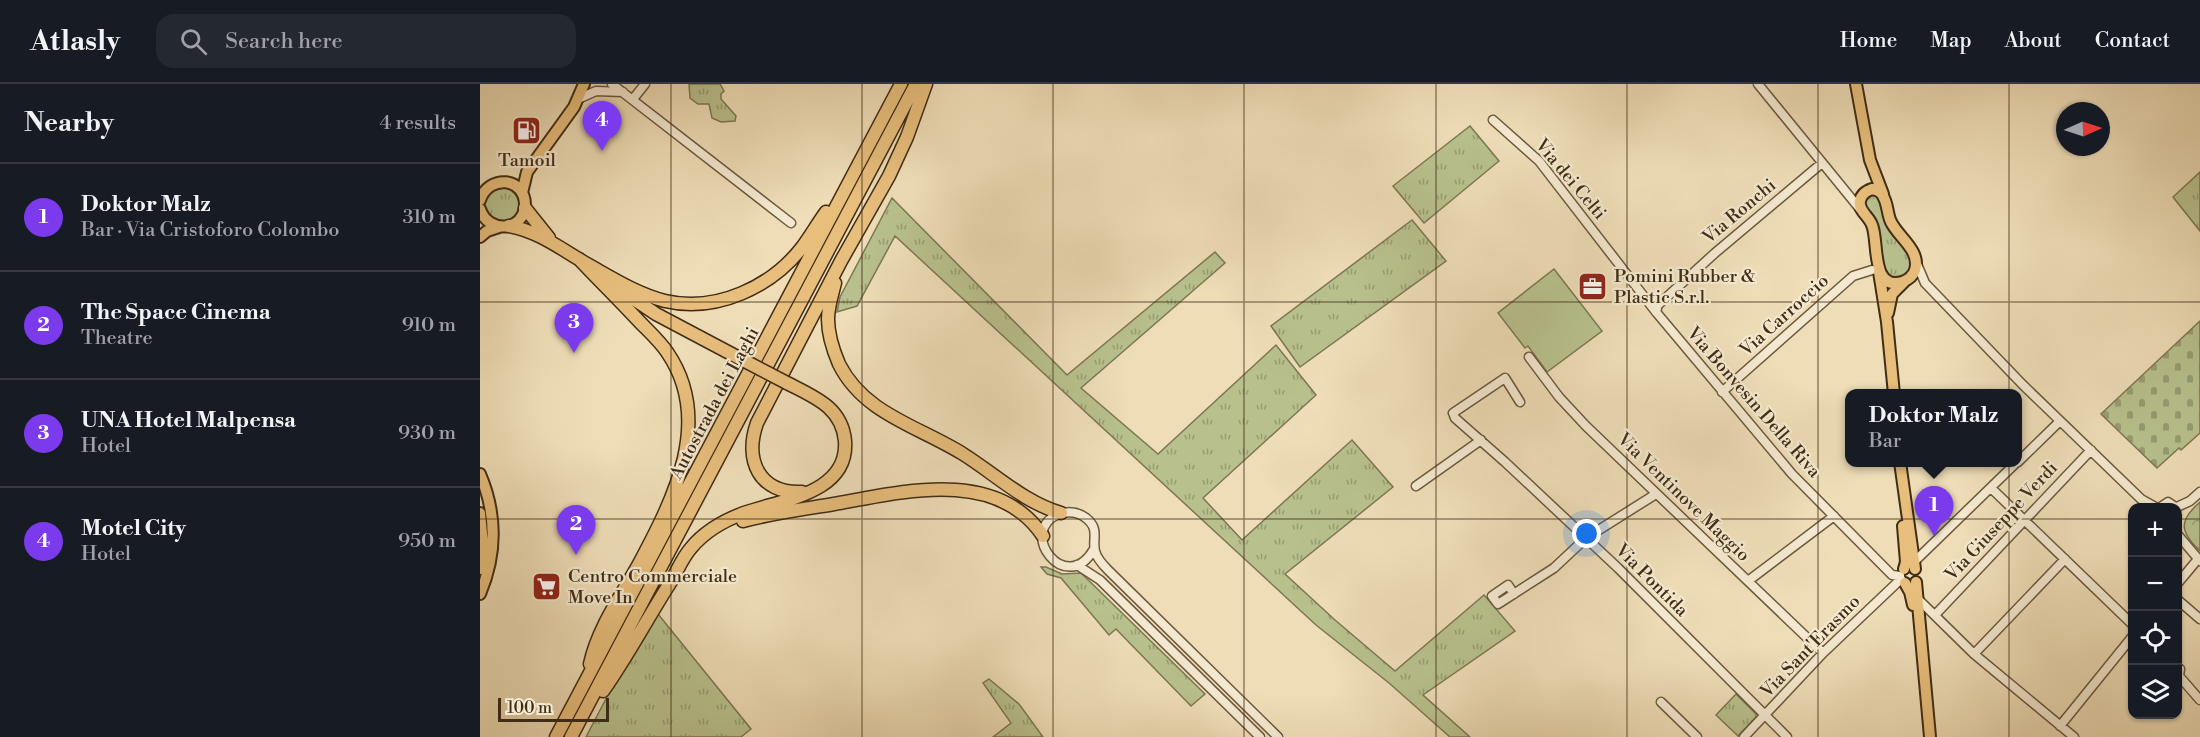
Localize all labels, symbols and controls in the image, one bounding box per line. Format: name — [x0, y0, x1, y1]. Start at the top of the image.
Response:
search box — [156, 14, 576, 68]
text: Atlasly — [30, 24, 120, 59]
icon: search — [177, 25, 210, 58]
text: Search here — [225, 28, 343, 55]
text: Home — [1840, 28, 1897, 54]
text: Map — [1930, 28, 1972, 54]
text: About — [2005, 28, 2062, 54]
text: Contact — [2095, 28, 2170, 54]
pin: 4 — [582, 101, 622, 151]
north arrow — [2056, 102, 2110, 156]
text: Nearby — [24, 107, 114, 139]
text: 4 results — [379, 111, 456, 136]
fuel station icon: Tamoil — [511, 115, 543, 147]
street label: Via dei Celti — [1529, 133, 1611, 225]
place label: Tamoil — [498, 149, 557, 172]
street label: Via Ronchi — [1697, 174, 1781, 250]
text: Doktor Malz — [81, 191, 211, 218]
text: 1 — [39, 205, 48, 230]
text: 310 m — [403, 205, 456, 230]
text: Bar · Via Cristoforo Colombo — [81, 218, 340, 243]
place label: Pomini Rubber & Plastic S.r.l. — [1614, 265, 1756, 309]
street label: Via Carroccio — [1734, 269, 1834, 362]
office icon: Pomini Rubber & Plastic S.r.l. — [1577, 270, 1609, 302]
text: The Space Cinema — [81, 299, 271, 326]
pin: 3 — [554, 304, 593, 353]
text: 2 — [37, 313, 50, 338]
text: 910 m — [402, 313, 456, 338]
street label: Via Bonvesin Della Riva — [1681, 321, 1826, 483]
street label: Autostrada dei Laghi — [664, 323, 764, 484]
text: Theatre — [81, 326, 153, 351]
popup — [1845, 389, 2022, 467]
text: Doktor Malz — [1869, 402, 1998, 429]
text: UNA Hotel Malpensa — [81, 407, 296, 434]
text: 3 — [37, 421, 50, 446]
text: 930 m — [398, 421, 456, 446]
street label: Via Ventinove Maggio — [1612, 427, 1755, 567]
text: Bar — [1869, 429, 1901, 454]
text: Hotel — [81, 434, 131, 459]
street label: Via Giuseppe Verdi — [1939, 457, 2063, 587]
pin: 1 — [1914, 486, 1954, 536]
map controls — [2128, 503, 2182, 719]
button: + — [2128, 503, 2182, 557]
pin: 2 — [556, 506, 596, 555]
text: Motel City — [81, 515, 186, 542]
your location — [1572, 519, 1601, 548]
text: 4 — [37, 529, 50, 554]
text: 950 m — [398, 529, 456, 554]
street label: Via Pontida — [1610, 538, 1694, 622]
text: Hotel — [81, 542, 131, 567]
button: − — [2128, 557, 2182, 611]
place label: Centro Commerciale Move In — [568, 565, 737, 609]
supermarket icon: Centro Commerciale Move In — [531, 570, 563, 602]
street label: Via Sant'Erasmo — [1755, 590, 1865, 703]
button: locate — [2128, 611, 2182, 665]
button: layers — [2128, 665, 2182, 719]
scale bar — [498, 695, 609, 722]
text: 100 m — [507, 698, 552, 718]

